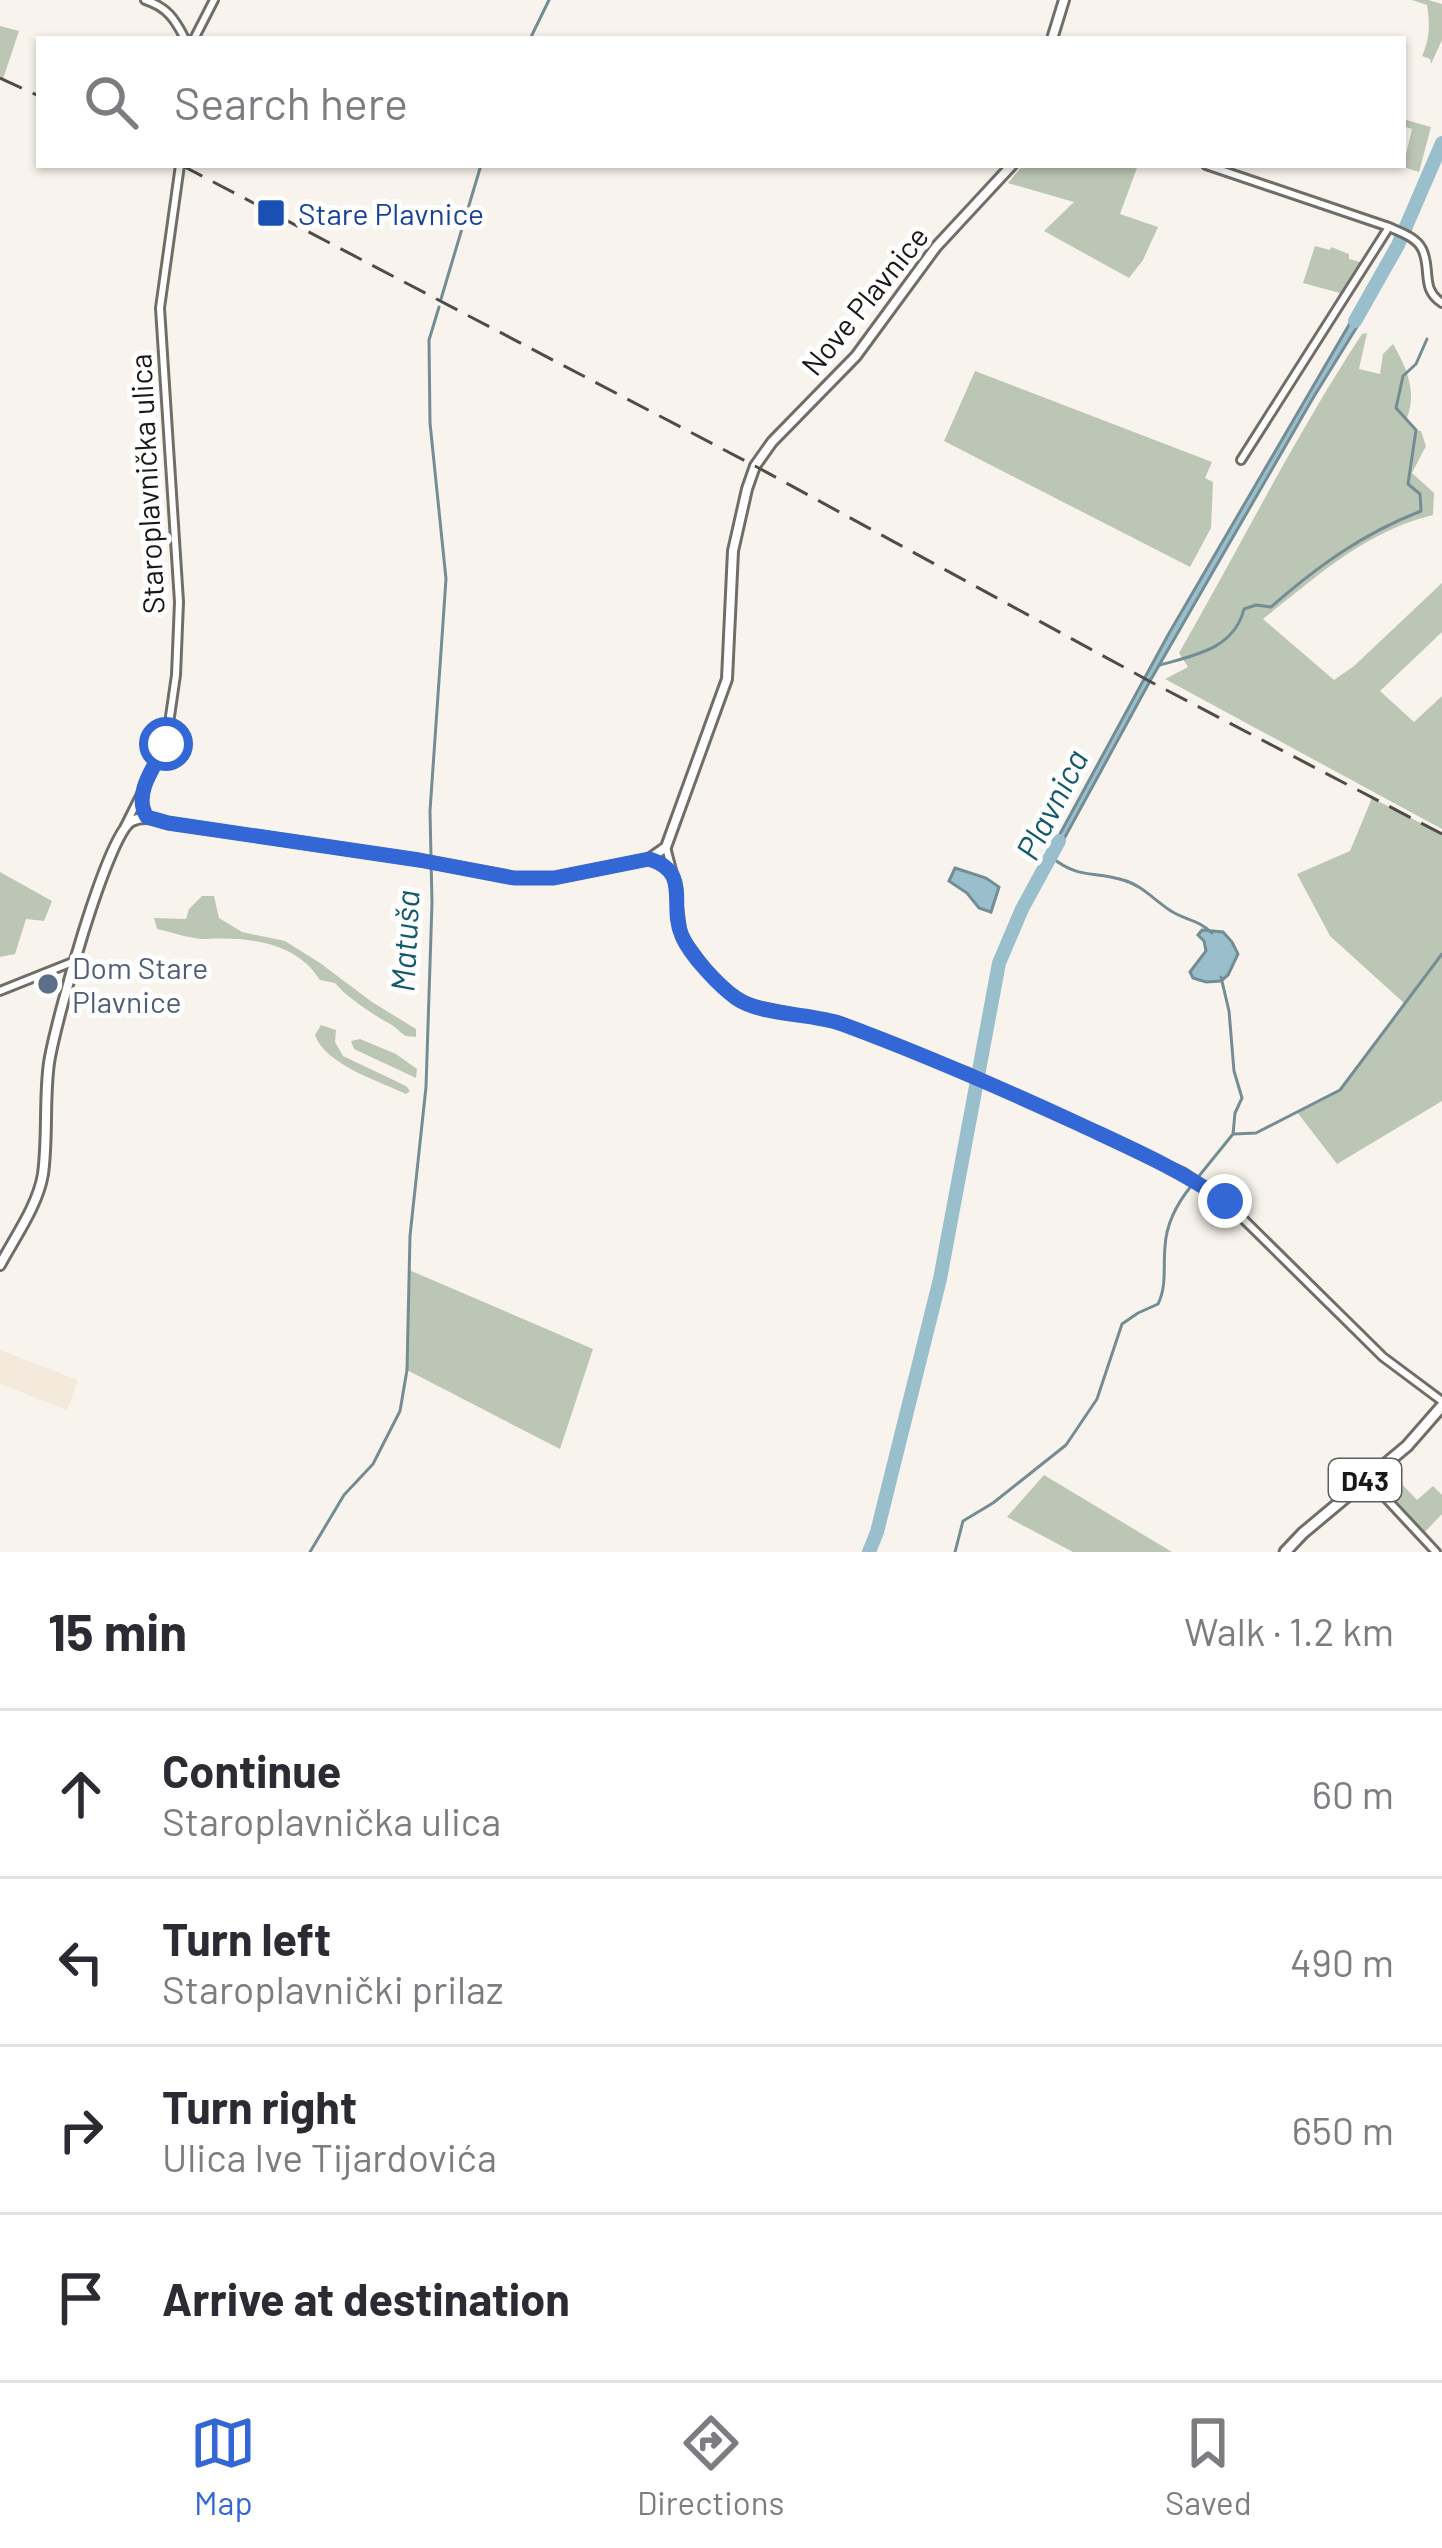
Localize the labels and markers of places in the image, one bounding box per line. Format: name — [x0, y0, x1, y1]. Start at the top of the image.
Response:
place label: Stare Plavnice — [298, 195, 484, 231]
marker: Stare Plavnice — [255, 197, 287, 229]
place label: Dom Stare Plavnice — [72, 949, 208, 1019]
marker: Dom Stare Plavnice — [35, 971, 61, 997]

